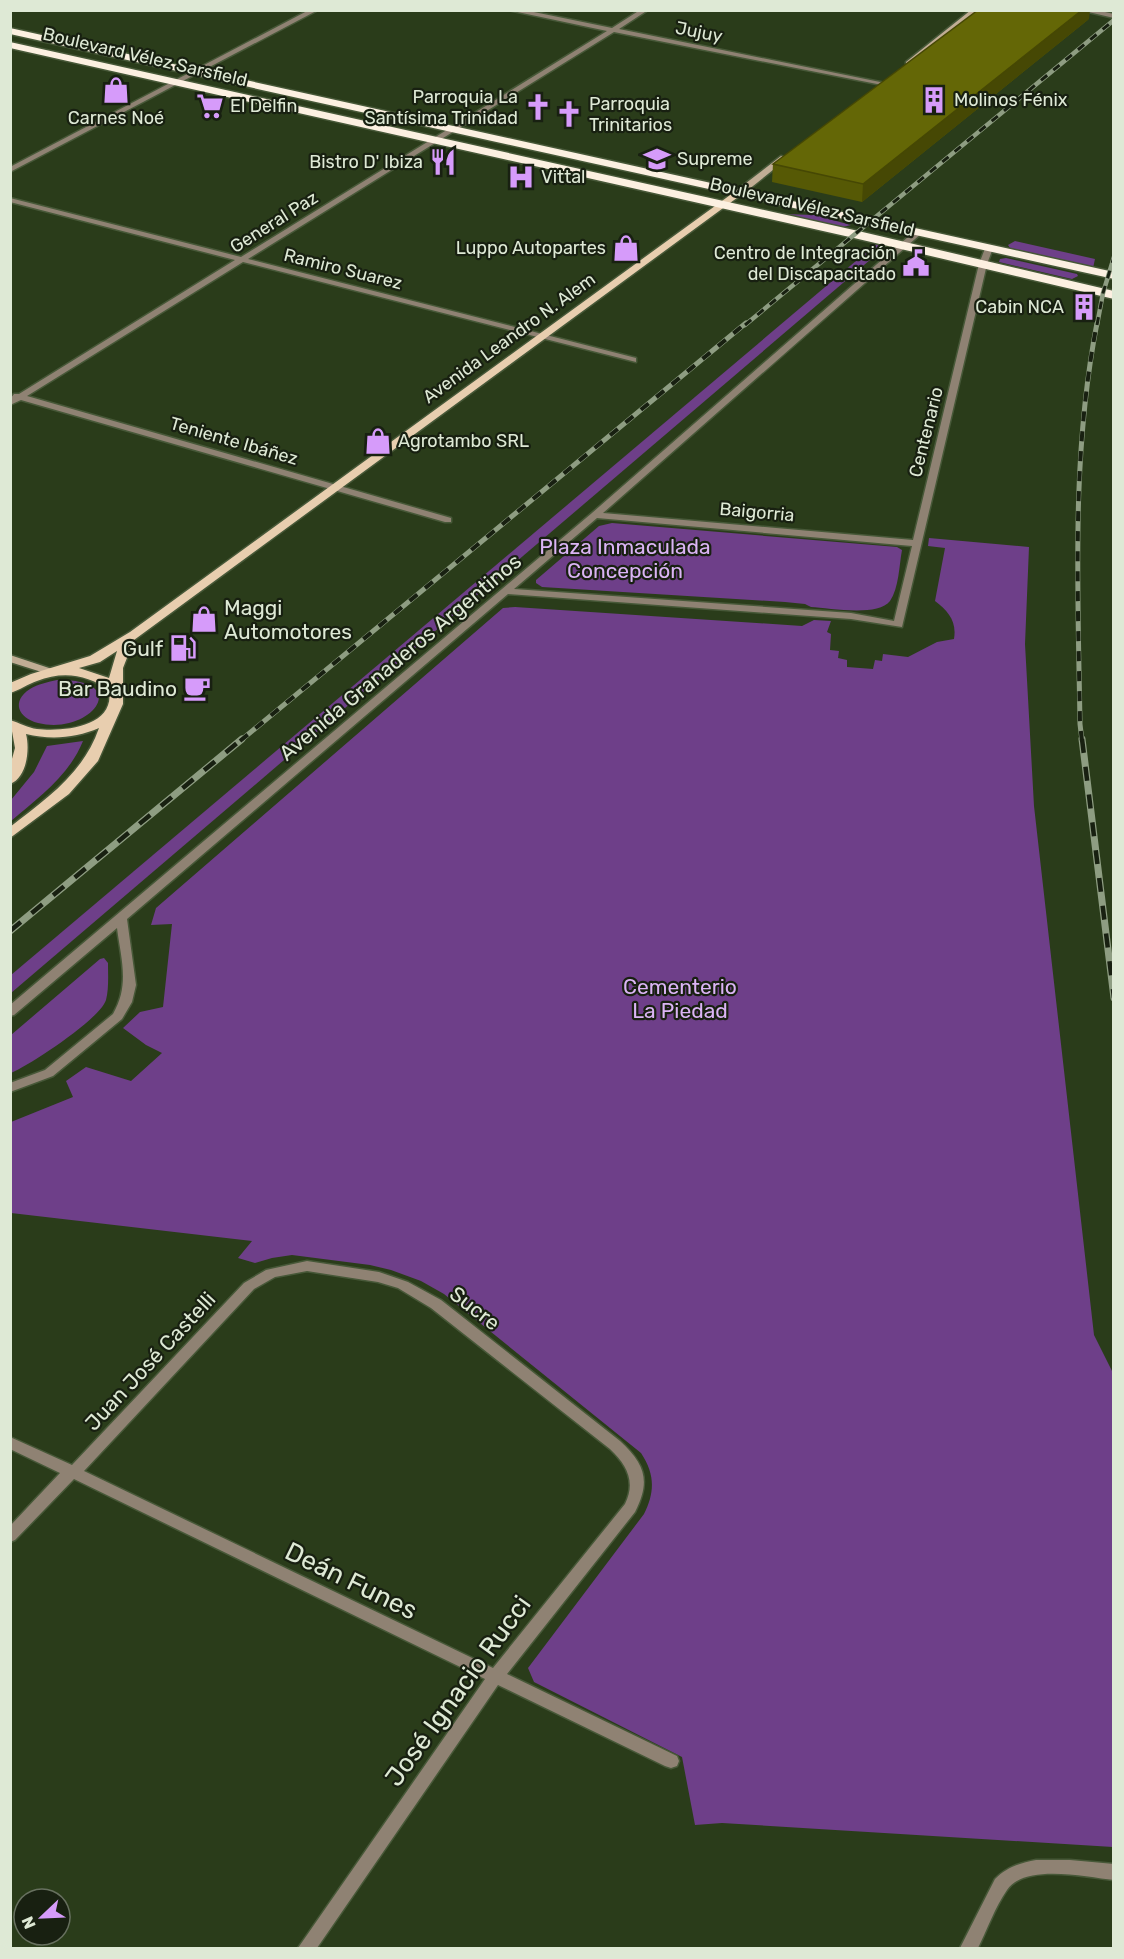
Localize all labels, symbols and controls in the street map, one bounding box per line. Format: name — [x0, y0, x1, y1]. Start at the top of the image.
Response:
street label: Jujuy — [674, 17, 725, 47]
street label: Boulevard Vélez Sarsfield — [41, 23, 249, 91]
shop icon: Carnes Noé — [101, 75, 131, 105]
building icon: Molinos Fénix — [919, 85, 949, 115]
place label: Parroquia La Santísima Trinidad — [364, 86, 518, 129]
place label: Molinos Fénix — [954, 89, 1068, 111]
supermarket icon: El Delfin — [195, 91, 225, 121]
church icon: Parroquia La Santísima Trinidad — [523, 92, 553, 122]
place label: Parroquia Trinitarios — [589, 93, 672, 136]
place label: El Delfin — [230, 95, 297, 117]
church icon: Parroquia Trinitarios — [554, 99, 584, 129]
place label: Carnes Noé — [68, 107, 164, 129]
school or university icon: Supreme — [642, 144, 672, 174]
restaurant icon: Bistro D' Ibiza — [428, 147, 458, 177]
place label: Supreme — [677, 148, 753, 170]
place label: Bistro D' Ibiza — [309, 151, 423, 173]
hospital icon: Vittal — [506, 162, 536, 192]
place label: Vittal — [541, 166, 585, 188]
street label: Boulevard Vélez Sarsfield — [708, 173, 916, 241]
street label: General Paz — [226, 186, 322, 258]
shop icon: Luppo Autopartes — [611, 233, 641, 263]
place label: Luppo Autopartes — [456, 237, 606, 259]
place label: Centro de Integración del Discapacitado — [714, 242, 896, 285]
street label: Ramiro Suarez — [281, 244, 405, 294]
public building icon: Centro de Integración del Discapacitado — [901, 248, 931, 278]
street label: Avenida Leandro N. Alem — [418, 268, 600, 408]
building icon: Cabin NCA — [1069, 292, 1099, 322]
place label: Cabin NCA — [975, 296, 1064, 318]
street label: Centenario — [904, 385, 948, 479]
street label: Teniente Ibáñez — [167, 412, 301, 470]
shop icon: Agrotambo SRL — [363, 426, 393, 456]
place label: Agrotambo SRL — [398, 430, 529, 452]
street label: Baigorria — [718, 498, 796, 526]
park label: Plaza Inmaculada Concepción — [539, 534, 711, 583]
street label: Avenida Granaderos Argentinos — [274, 548, 526, 766]
place label: Maggi Automotores — [224, 595, 352, 644]
shop icon: Maggi Automotores — [189, 604, 219, 634]
fuel station icon: Gulf — [168, 633, 198, 663]
place label: Gulf — [123, 636, 163, 661]
cafe icon: Bar Baudino — [182, 673, 212, 703]
place label: Bar Baudino — [58, 676, 177, 701]
park label: Cementerio La Piedad — [623, 974, 737, 1023]
street label: Sucre — [445, 1281, 505, 1335]
street label: Juan José Castelli — [80, 1287, 220, 1435]
street label: Deán Funes — [280, 1536, 422, 1626]
street label: José Ignacio Rucci — [378, 1590, 538, 1792]
north arrow — [12, 1887, 72, 1947]
text: N — [18, 1914, 40, 1932]

